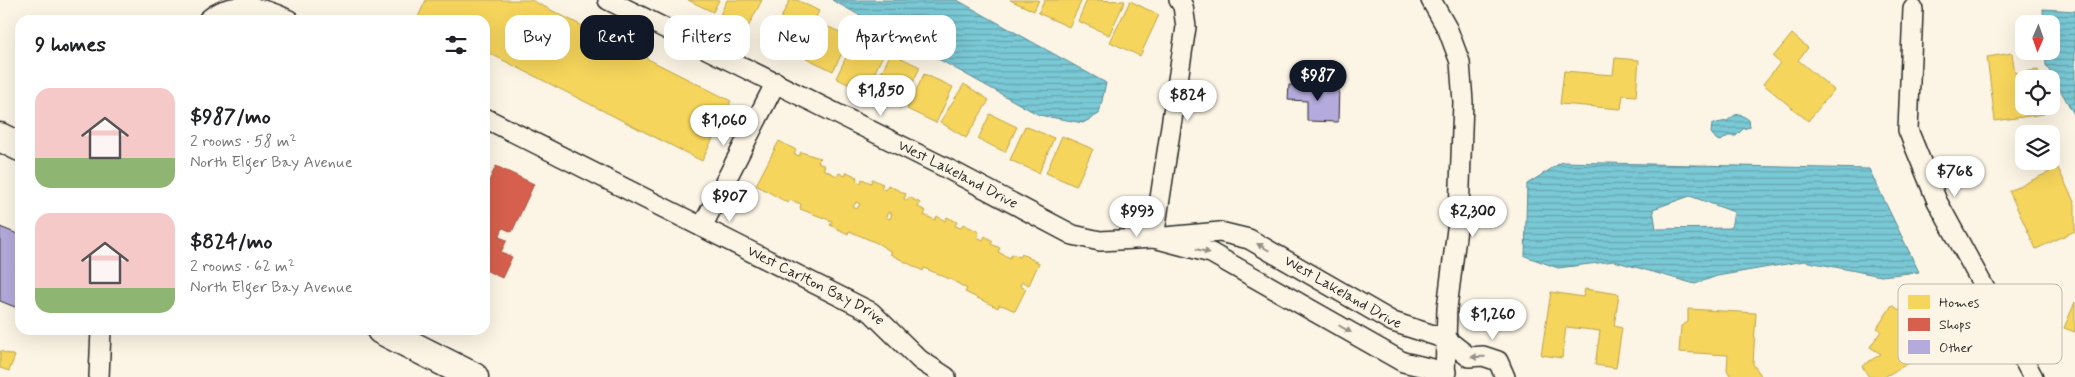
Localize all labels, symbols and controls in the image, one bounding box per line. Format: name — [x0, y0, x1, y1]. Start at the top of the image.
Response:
chip: Buy — [505, 15, 570, 60]
chip: Rent — [580, 15, 654, 60]
chip: Filters — [664, 15, 750, 60]
chip: New — [760, 15, 828, 60]
chip: Apartment — [838, 15, 956, 60]
north arrow — [2015, 15, 2060, 60]
map controls — [2015, 15, 2060, 170]
text: 9 homes — [35, 31, 106, 59]
icon: filters — [442, 31, 470, 59]
pin: $987 — [1288, 59, 1348, 102]
text: $987 — [1301, 65, 1335, 86]
button: locate — [2015, 70, 2060, 115]
pin: $1,850 — [840, 74, 922, 117]
text: $1,850 — [858, 80, 904, 101]
pin: $824 — [1158, 80, 1218, 122]
text: $824 — [1170, 85, 1206, 106]
text: $987/mo — [190, 103, 271, 131]
pin: $1,060 — [683, 104, 765, 147]
icon: home — [75, 108, 135, 168]
text: $1,060 — [701, 110, 747, 131]
button: layers — [2015, 125, 2060, 170]
text: 2 rooms · 58 m² — [190, 131, 296, 152]
street label: West Lakeland Drive — [894, 136, 1021, 214]
text: North Elger Bay Avenue — [190, 152, 353, 173]
pin: $768 — [1925, 156, 1985, 198]
text: $768 — [1937, 161, 1973, 182]
pin: $907 — [700, 180, 760, 223]
text: $907 — [712, 186, 748, 207]
pin: $993 — [1107, 196, 1167, 238]
pin: $2,300 — [1432, 196, 1514, 238]
text: $993 — [1120, 201, 1154, 222]
text: $2,300 — [1450, 201, 1496, 222]
text: $824/mo — [190, 228, 273, 256]
icon: home — [75, 233, 135, 293]
street label: West Carlton Bay Drive — [744, 241, 889, 330]
one-way arrow — [1256, 242, 1269, 251]
one-way arrow — [1195, 247, 1210, 255]
street label: West Lakeland Drive — [1280, 251, 1404, 334]
text: 2 rooms · 62 m² — [190, 256, 295, 277]
text: North Elger Bay Avenue — [190, 277, 353, 298]
legend — [1898, 284, 2062, 364]
text: Homes — [1939, 294, 1980, 312]
pin: $1,260 — [1452, 298, 1534, 341]
text: $1,260 — [1471, 304, 1515, 325]
text: Shops — [1939, 316, 1971, 334]
one-way arrow — [1338, 324, 1351, 333]
text: Other — [1939, 339, 1973, 357]
one-way arrow — [1469, 353, 1485, 361]

